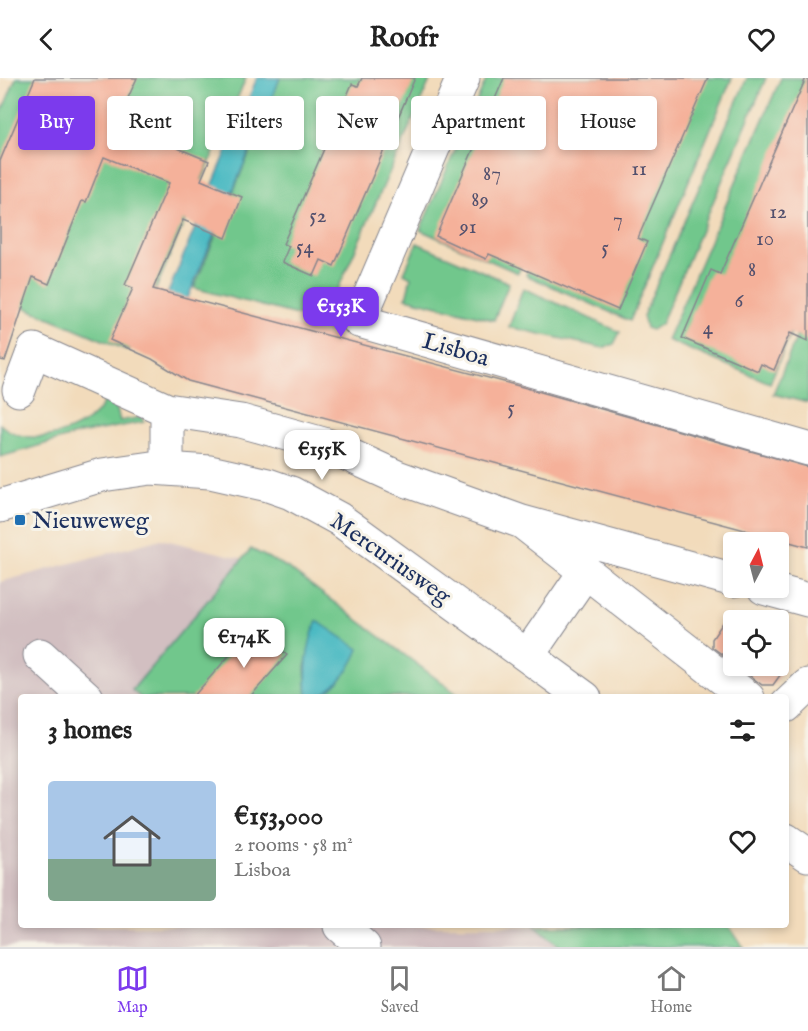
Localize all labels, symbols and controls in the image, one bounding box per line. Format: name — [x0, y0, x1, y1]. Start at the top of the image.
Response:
text: Roofr — [369, 22, 439, 56]
icon: back — [30, 23, 63, 56]
icon: heart — [745, 23, 778, 56]
chip: Buy — [18, 96, 95, 150]
chip: Rent — [107, 96, 193, 150]
chip: Filters — [205, 96, 304, 150]
chip: New — [316, 96, 399, 150]
chip: Apartment — [411, 96, 546, 150]
chip: House — [558, 96, 657, 150]
house number: 11 — [631, 156, 647, 183]
house number: 87 — [483, 161, 501, 188]
house number: 89 — [471, 187, 489, 214]
house number: 12 — [769, 199, 787, 226]
house number: 52 — [309, 203, 327, 230]
house number: 7 — [613, 207, 623, 234]
house number: 91 — [459, 214, 476, 241]
house number: 10 — [756, 226, 774, 253]
house number: 54 — [296, 234, 315, 261]
house number: 5 — [601, 235, 609, 262]
house number: 8 — [748, 257, 756, 284]
pin: €153K — [299, 287, 383, 338]
house number: 6 — [735, 288, 745, 315]
text: €153K — [317, 294, 365, 319]
house number: 4 — [703, 315, 714, 342]
street label: Lisboa — [419, 326, 493, 375]
house number: 5 — [507, 395, 515, 422]
pin: €155K — [280, 430, 364, 481]
text: €155K — [298, 437, 346, 462]
place label: Nieuweweg — [32, 506, 150, 537]
street label: Mercuriusweg — [324, 506, 457, 613]
marker: Nieuweweg — [13, 513, 27, 527]
north arrow — [723, 532, 789, 598]
map controls — [723, 532, 789, 676]
button: locate — [723, 610, 789, 676]
pin: €174K — [202, 618, 286, 669]
text: €174K — [218, 625, 270, 650]
text: 3 homes — [48, 714, 132, 747]
icon: filters — [726, 714, 759, 747]
text: €153,000 — [234, 800, 323, 833]
icon: home — [96, 805, 168, 877]
icon: heart — [726, 825, 759, 858]
text: 2 rooms · 58 m² — [234, 833, 353, 858]
text: Lisboa — [234, 858, 291, 883]
tab: Map — [116, 962, 149, 1018]
tab: Saved — [381, 962, 419, 1018]
tab: Home — [650, 962, 692, 1018]

